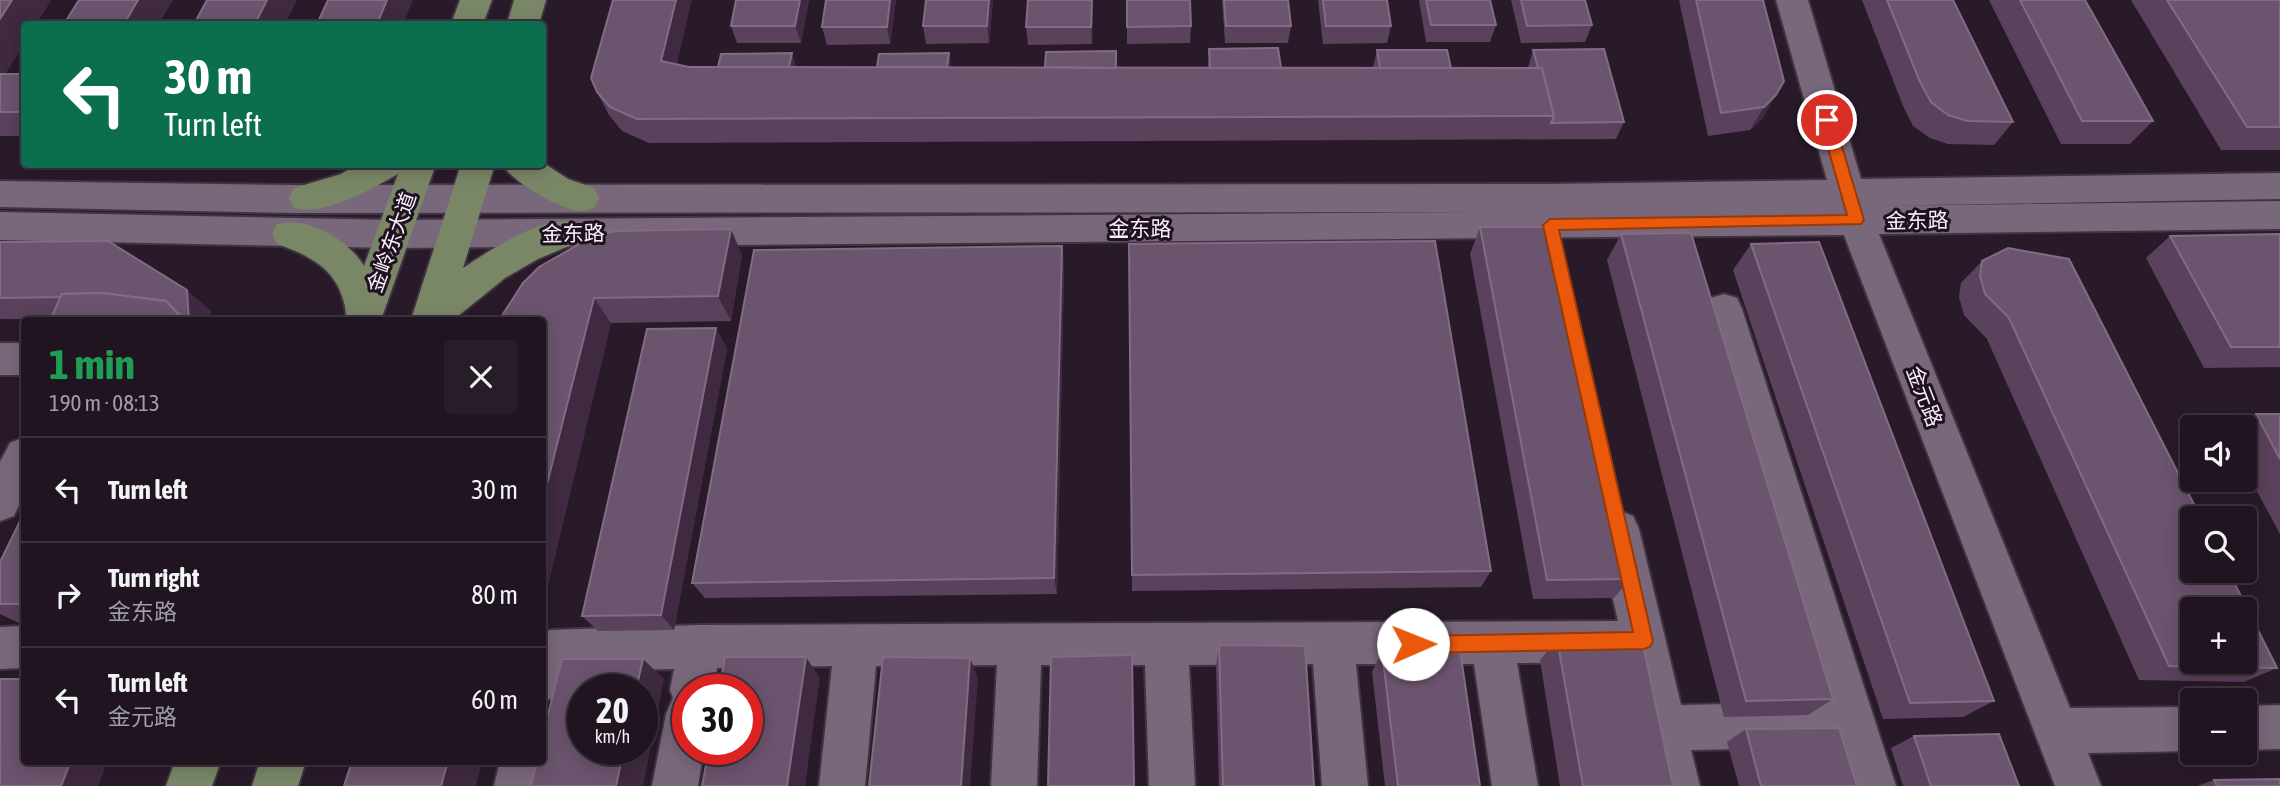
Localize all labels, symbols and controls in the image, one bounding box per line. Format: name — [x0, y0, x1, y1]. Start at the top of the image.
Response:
text: 30 m — [164, 48, 252, 104]
icon: left — [49, 49, 140, 140]
pin — [1797, 90, 1857, 150]
icon: arrive — [1808, 101, 1846, 139]
text: Turn left — [164, 106, 262, 143]
street label: 金岭东大道 — [362, 189, 420, 295]
street label: 金东路 — [1885, 207, 1949, 233]
street label: 金东路 — [1109, 216, 1172, 240]
street label: 金东路 — [541, 220, 605, 246]
text: 1 min — [49, 340, 135, 388]
button: close — [444, 340, 518, 414]
street label: 金元路 — [1903, 362, 1947, 430]
text: 190 m · 08:13 — [49, 390, 160, 416]
map controls — [2180, 415, 2257, 765]
button: sound — [2180, 415, 2257, 492]
icon: left — [49, 471, 87, 509]
text: Turn left — [108, 475, 188, 505]
text: 30 m — [471, 475, 518, 505]
button: search — [2180, 506, 2257, 583]
text: Turn right — [108, 563, 199, 593]
icon: right — [49, 576, 87, 614]
text: 80 m — [471, 580, 518, 610]
button: + — [2180, 597, 2257, 674]
text: 金东路 — [108, 599, 177, 625]
position arrow — [1376, 607, 1450, 681]
text: Turn left — [108, 668, 188, 698]
speed limit sign: 30 — [672, 674, 763, 765]
icon: left — [49, 681, 87, 719]
text: 60 m — [471, 685, 518, 715]
button: − — [2180, 688, 2257, 765]
text: 20 — [596, 690, 629, 730]
text: 金元路 — [108, 704, 177, 730]
text: km/h — [595, 726, 630, 747]

